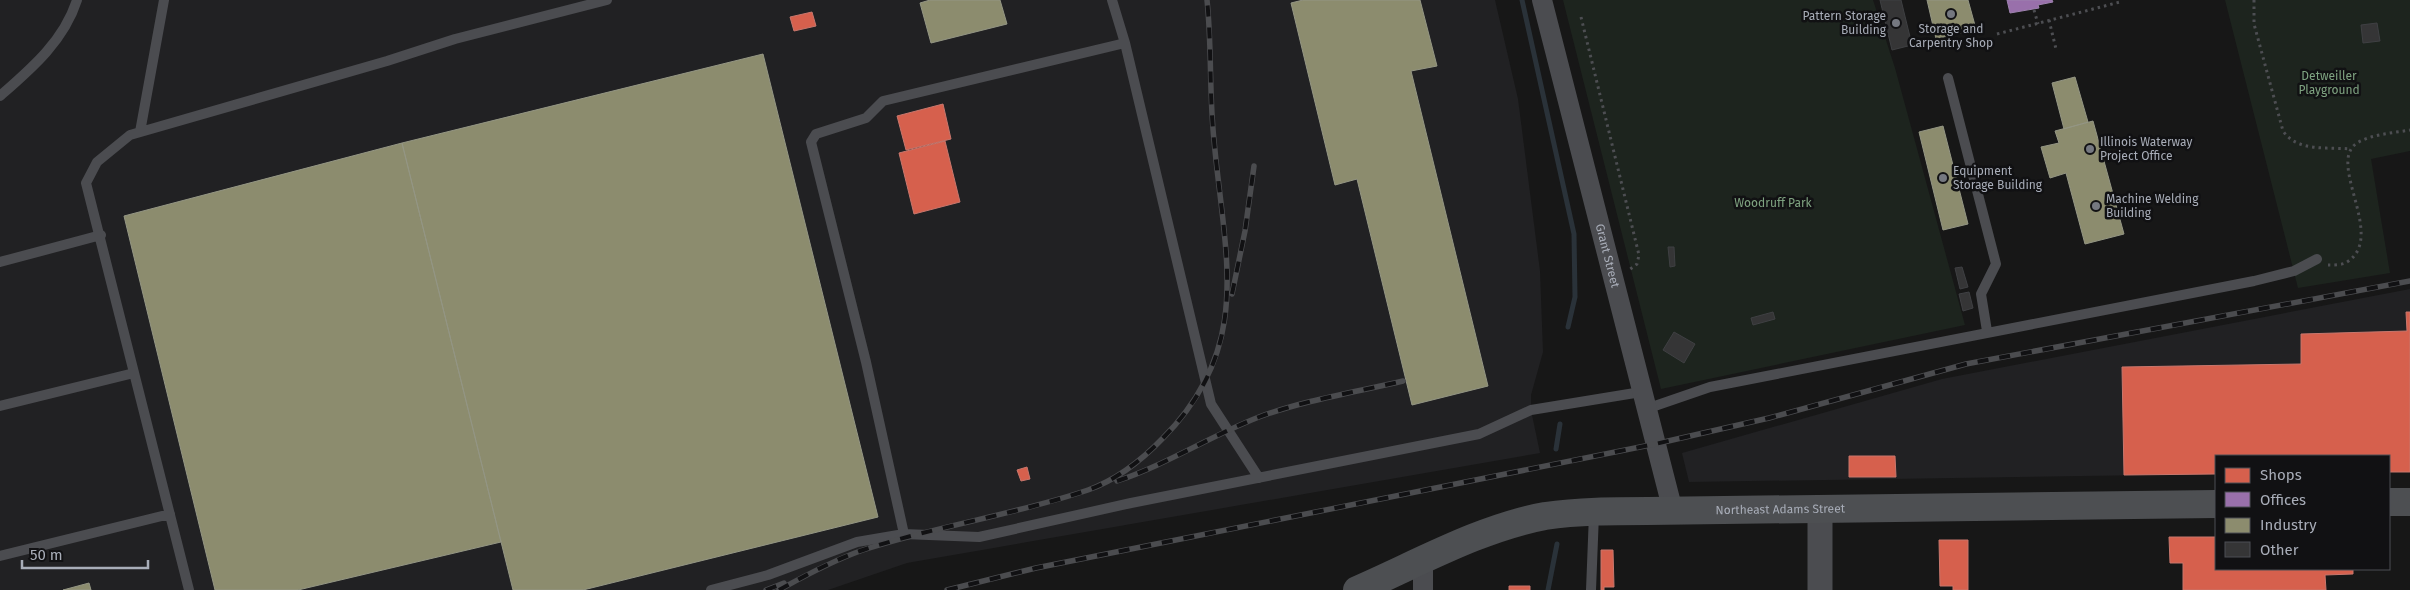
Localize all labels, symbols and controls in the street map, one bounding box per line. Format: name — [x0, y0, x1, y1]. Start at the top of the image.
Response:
marker: Storage and Carpentry Shop — [1945, 8, 1957, 20]
place label: Pattern Storage Building — [1802, 9, 1887, 37]
marker: Pattern Storage Building — [1890, 17, 1902, 29]
place label: Storage and Carpentry Shop — [1909, 22, 1993, 50]
park label: Detweiller Playground — [2298, 69, 2360, 97]
place label: Illinois Waterway Project Office — [2100, 135, 2192, 163]
marker: Illinois Waterway Project Office — [2084, 143, 2096, 155]
place label: Equipment Storage Building — [1953, 164, 2043, 192]
marker: Equipment Storage Building — [1937, 172, 1949, 184]
place label: Machine Welding Building — [2106, 192, 2199, 220]
park label: Woodruff Park — [1734, 196, 1813, 210]
marker: Machine Welding Building — [2090, 200, 2102, 212]
street label: Grant Street — [1593, 222, 1623, 290]
legend — [2215, 455, 2390, 570]
text: Shops — [2260, 466, 2302, 484]
text: Offices — [2260, 491, 2306, 509]
street label: Northeast Adams Street — [1715, 502, 1846, 517]
text: Industry — [2260, 516, 2317, 534]
scale bar — [22, 538, 149, 570]
text: Other — [2260, 541, 2299, 559]
text: 50 m — [30, 546, 63, 564]

